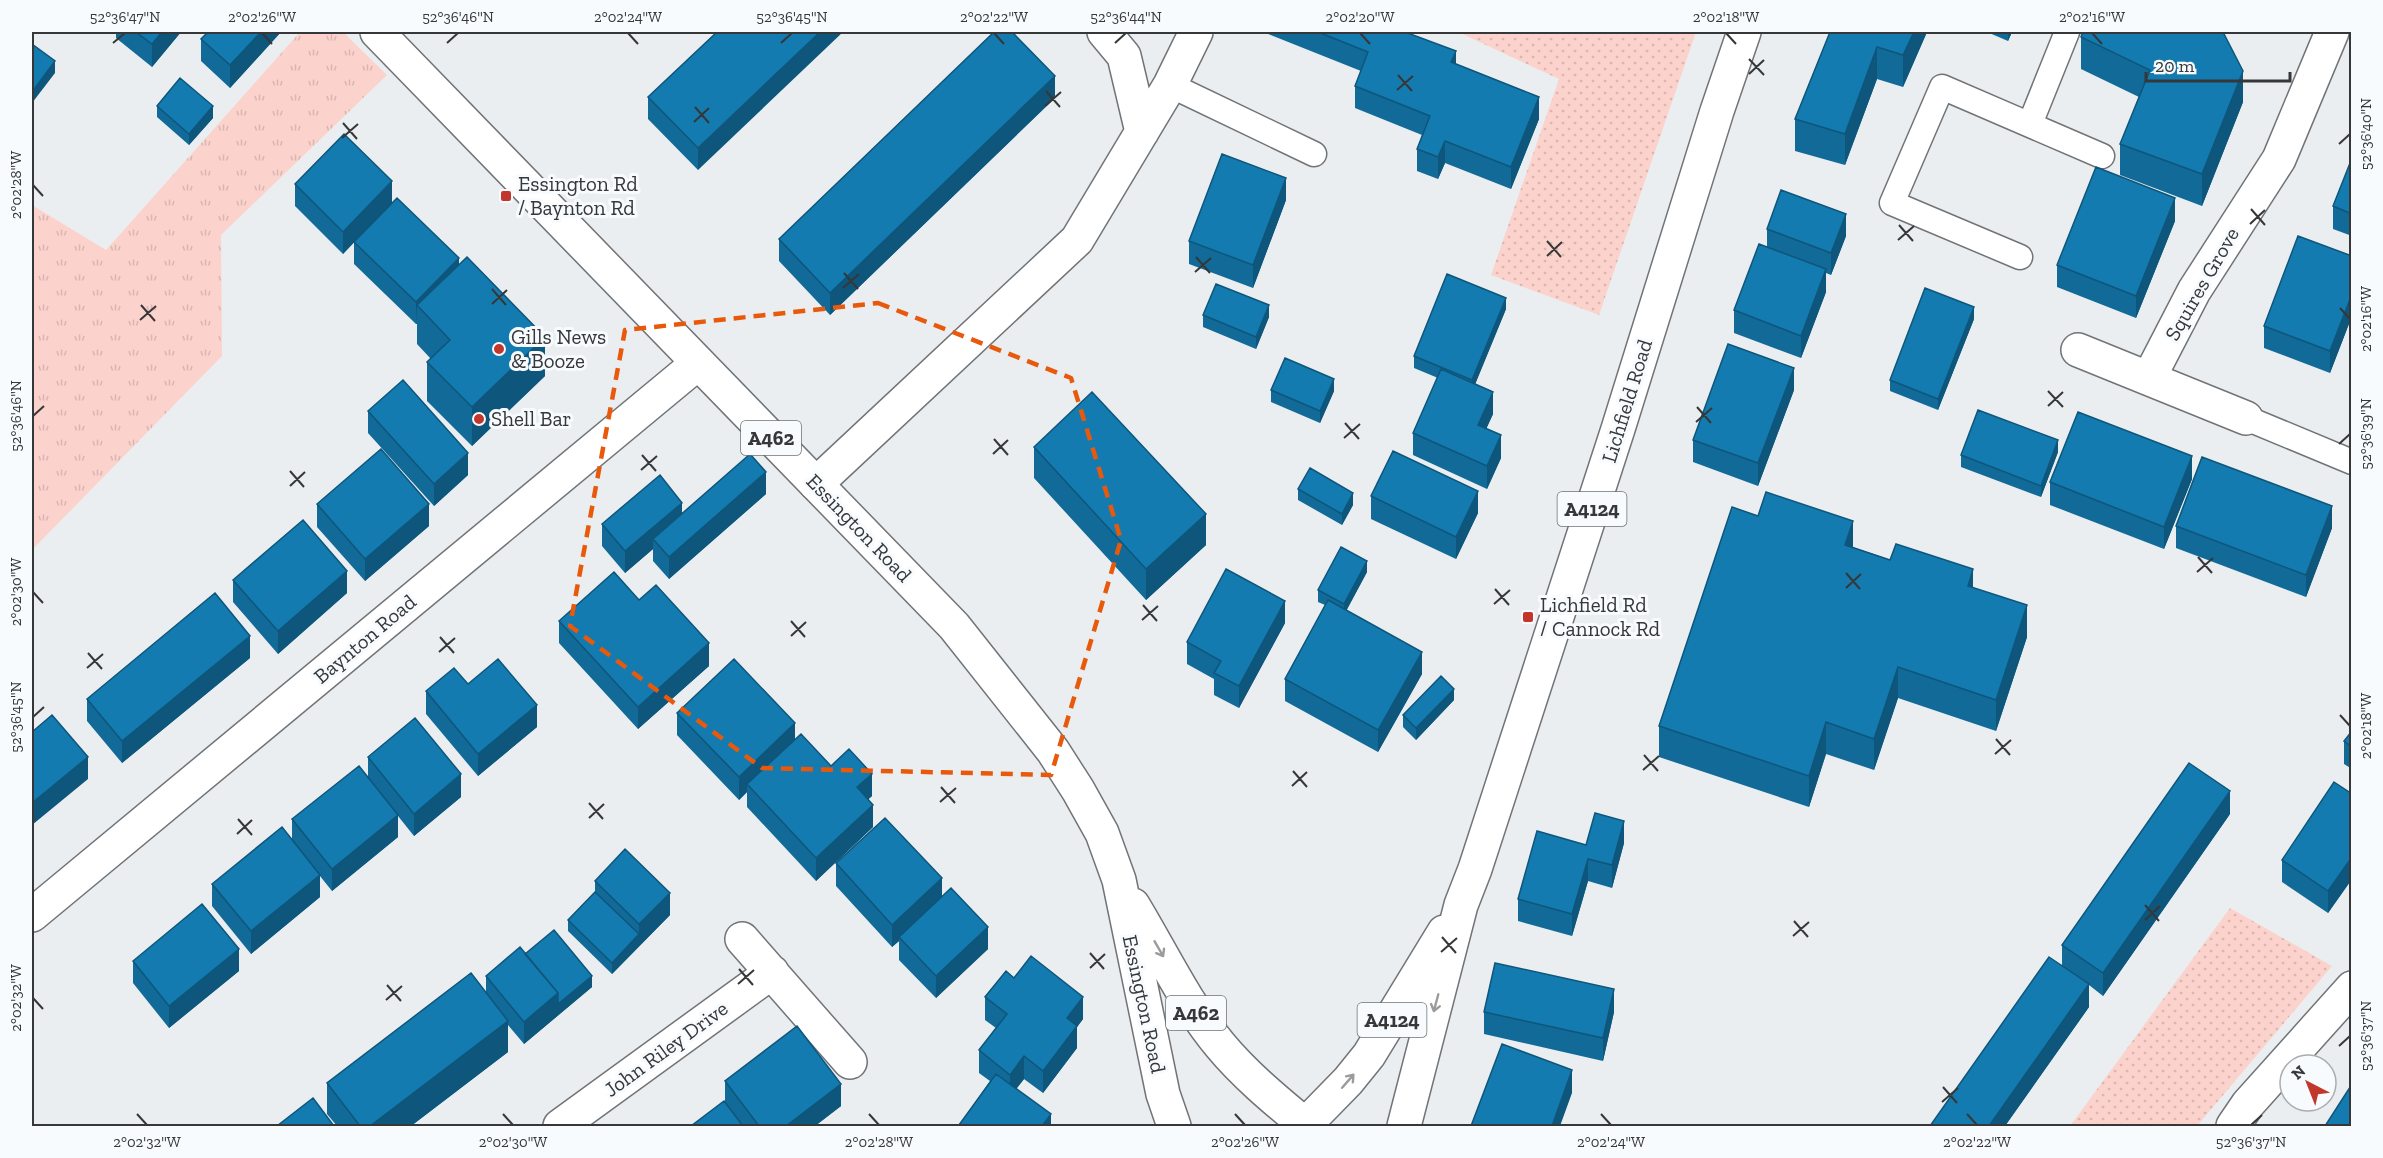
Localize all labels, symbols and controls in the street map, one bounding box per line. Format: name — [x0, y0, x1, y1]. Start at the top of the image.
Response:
text: 52°36'47"N — [90, 8, 160, 26]
text: 2°02'26"W — [228, 8, 296, 26]
text: 52°36'46"N — [422, 8, 494, 26]
text: 2°02'24"W — [594, 8, 662, 26]
text: 52°36'45"N — [756, 8, 828, 26]
text: 2°02'22"W — [960, 8, 1028, 26]
text: 52°36'44"N — [1090, 8, 1162, 26]
text: 2°02'20"W — [1326, 8, 1394, 26]
text: 2°02'18"W — [1693, 8, 1759, 26]
text: 2°02'16"W — [2059, 8, 2125, 26]
scale bar — [2146, 45, 2290, 83]
text: 20 m — [2155, 55, 2195, 77]
text: 52°36'40"N — [2357, 98, 2375, 170]
text: 2°02'28"W — [7, 151, 25, 219]
place label: Essington Rd / Baynton Rd — [518, 171, 638, 220]
marker: Essington Rd / Baynton Rd — [499, 189, 513, 203]
street label: Squires Grove — [2159, 223, 2244, 345]
text: 2°02'16"W — [2357, 286, 2375, 352]
place label: Gills News & Booze — [511, 324, 606, 373]
street label: Lichfield Road — [1596, 336, 1657, 466]
marker: Gills News & Booze — [492, 342, 506, 356]
text: 52°36'46"N — [7, 380, 25, 452]
text: 52°36'39"N — [2357, 398, 2375, 470]
place label: Shell Bar — [491, 406, 571, 431]
marker: Shell Bar — [472, 412, 486, 426]
road number: A462 — [741, 421, 801, 455]
street label: Essington Road — [802, 468, 918, 587]
road number: A4124 — [1558, 492, 1626, 526]
text: 2°02'30"W — [7, 558, 25, 626]
street label: Baynton Road — [309, 588, 421, 689]
place label: Lichfield Rd / Cannock Rd — [1540, 592, 1661, 641]
marker: Lichfield Rd / Cannock Rd — [1521, 610, 1535, 624]
text: 52°36'45"N — [7, 681, 25, 753]
text: 2°02'18"W — [2357, 693, 2375, 759]
street label: Essington Road — [1118, 932, 1171, 1076]
one-way arrow — [1154, 939, 1165, 957]
text: 2°02'32"W — [7, 964, 25, 1032]
one-way arrow — [1430, 993, 1442, 1012]
street label: John Riley Drive — [599, 995, 733, 1102]
road number: A462 — [1166, 996, 1226, 1030]
text: 52°36'37"N — [2357, 1001, 2375, 1071]
road number: A4124 — [1358, 1003, 1426, 1037]
north arrow — [2278, 1053, 2338, 1113]
text: N — [2287, 1061, 2309, 1083]
one-way arrow — [1341, 1074, 1355, 1089]
text: 2°02'32"W — [113, 1133, 181, 1151]
text: 2°02'30"W — [479, 1133, 547, 1151]
text: 2°02'28"W — [845, 1133, 913, 1151]
text: 2°02'26"W — [1211, 1133, 1279, 1151]
text: 2°02'24"W — [1577, 1133, 1645, 1151]
text: 2°02'22"W — [1943, 1133, 2011, 1151]
text: 52°36'37"N — [2216, 1133, 2286, 1151]

